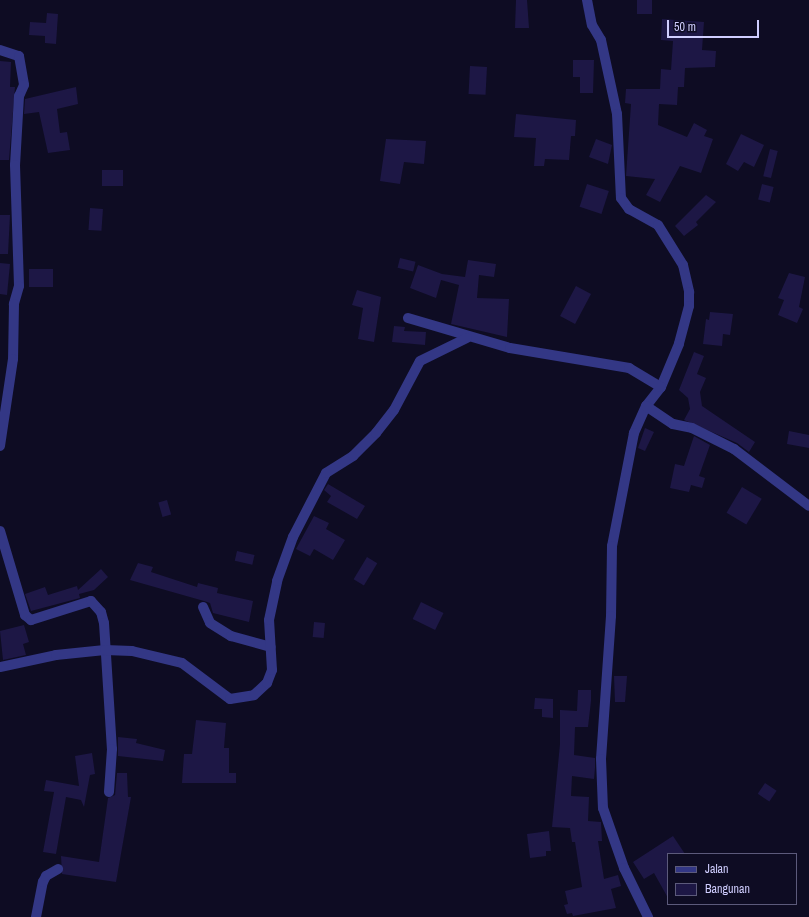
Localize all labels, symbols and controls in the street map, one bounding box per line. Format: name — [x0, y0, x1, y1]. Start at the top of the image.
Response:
scale bar — [669, 12, 761, 38]
text: 50 m — [674, 19, 696, 35]
legend — [667, 853, 797, 905]
text: Jalan — [705, 861, 729, 877]
text: Bangunan — [705, 881, 750, 897]

